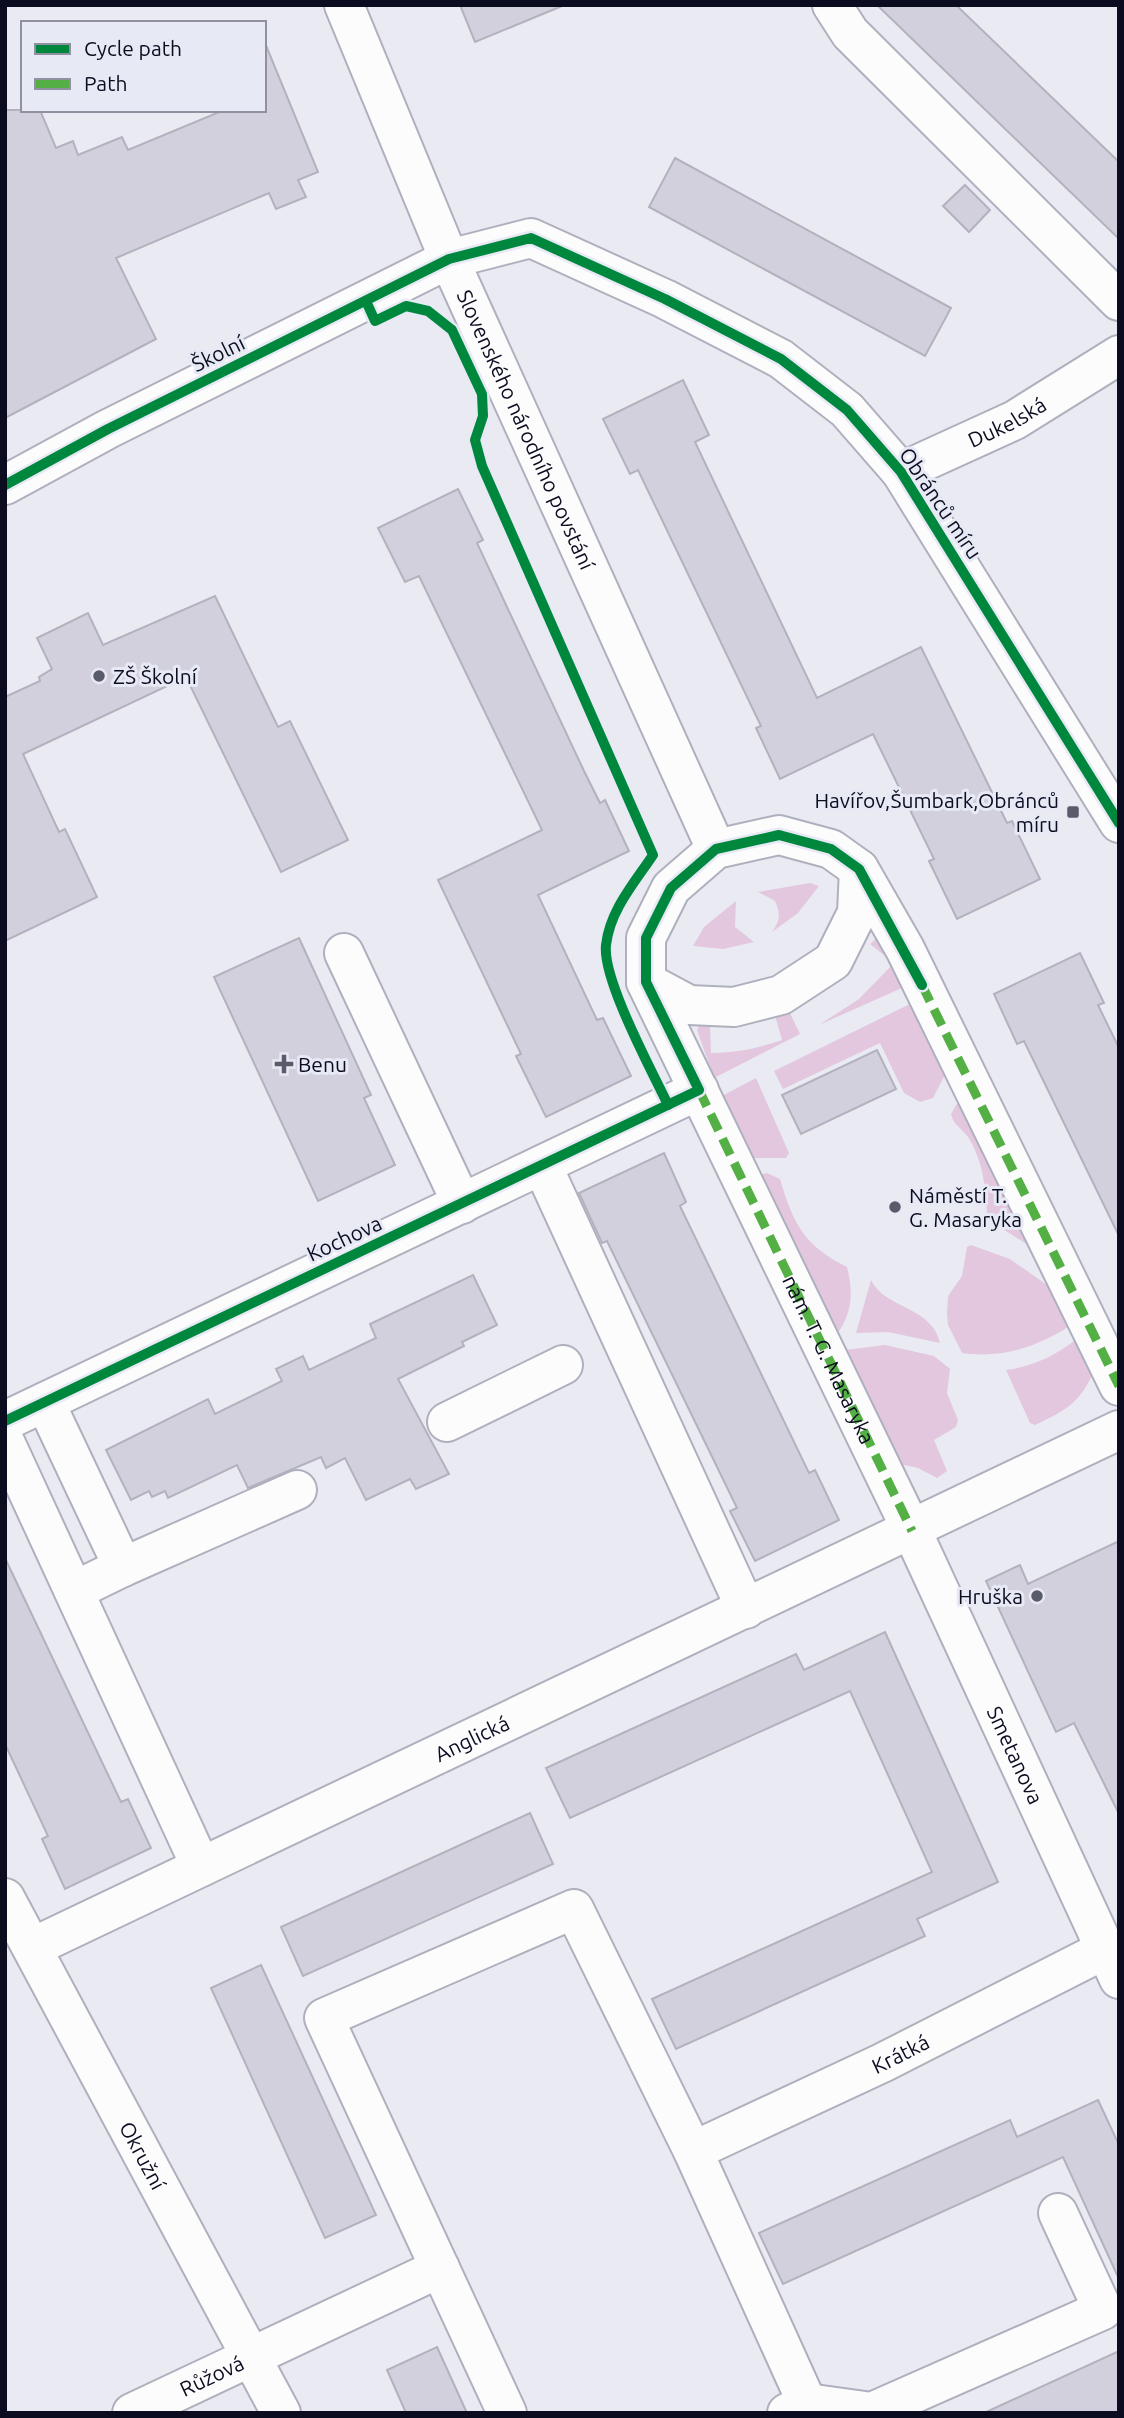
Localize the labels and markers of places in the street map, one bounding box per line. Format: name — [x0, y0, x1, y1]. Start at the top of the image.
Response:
place label: ZŠ Školní — [113, 664, 198, 688]
marker: ZŠ Školní — [91, 668, 107, 684]
place label: Havířov,Šumbark,Obránců míru — [814, 788, 1059, 836]
marker: Havířov,Šumbark,Obránců míru — [1065, 804, 1081, 820]
place label: Benu — [298, 1052, 347, 1076]
marker: Benu — [276, 1056, 292, 1072]
place label: Náměstí T. G. Masaryka — [909, 1183, 1022, 1231]
marker: Náměstí T. G. Masaryka — [887, 1199, 903, 1215]
place label: Hruška — [958, 1584, 1023, 1608]
marker: Hruška — [1029, 1588, 1045, 1604]

